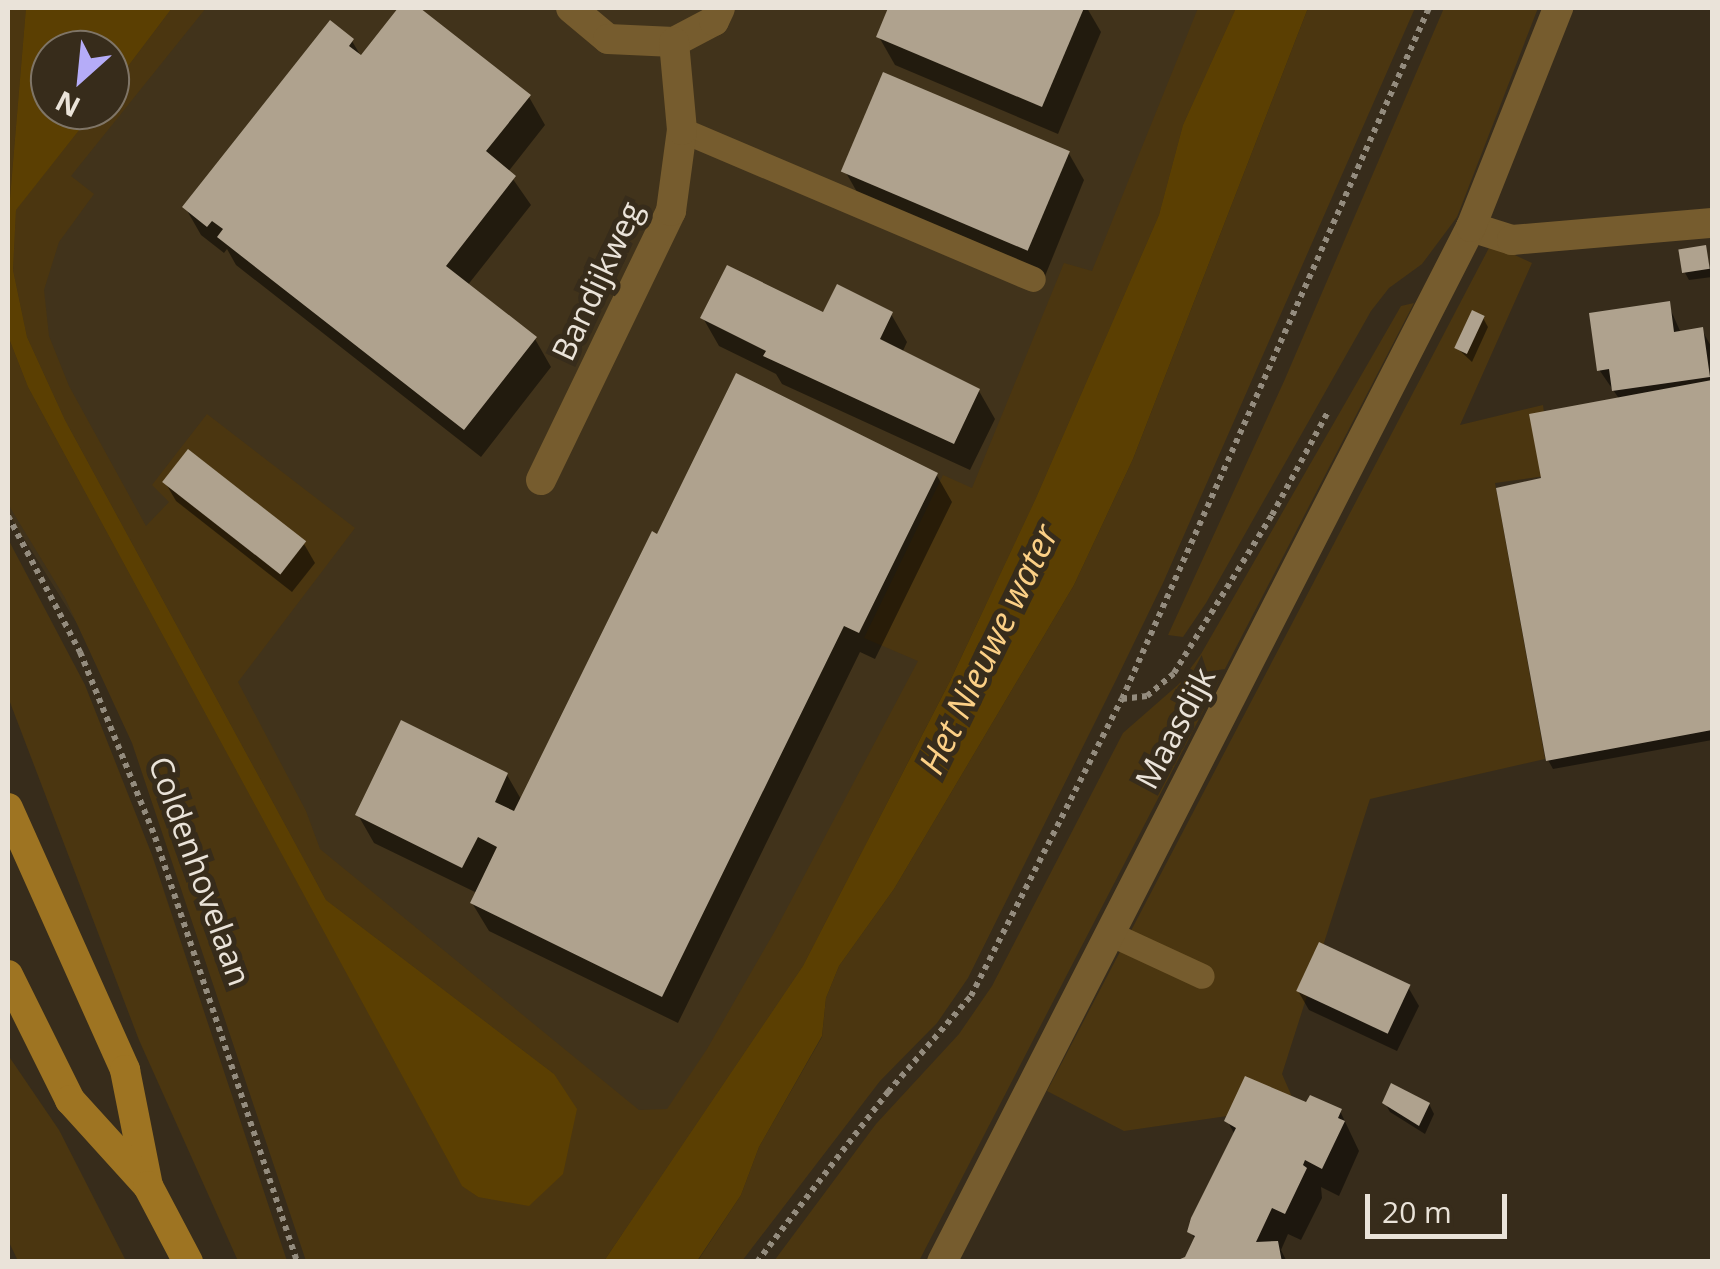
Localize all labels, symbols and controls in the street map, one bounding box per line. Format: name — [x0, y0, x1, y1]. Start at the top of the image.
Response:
north arrow — [30, 30, 130, 130]
text: N — [49, 83, 86, 127]
street label: Bandijkweg — [544, 196, 650, 366]
water label: Het Nieuwe water — [909, 518, 1067, 780]
street label: Maasdijk — [1127, 661, 1223, 795]
street label: Coldenhovelaan — [141, 751, 259, 991]
scale bar — [1370, 1174, 1512, 1236]
text: 20 m — [1382, 1191, 1452, 1232]

